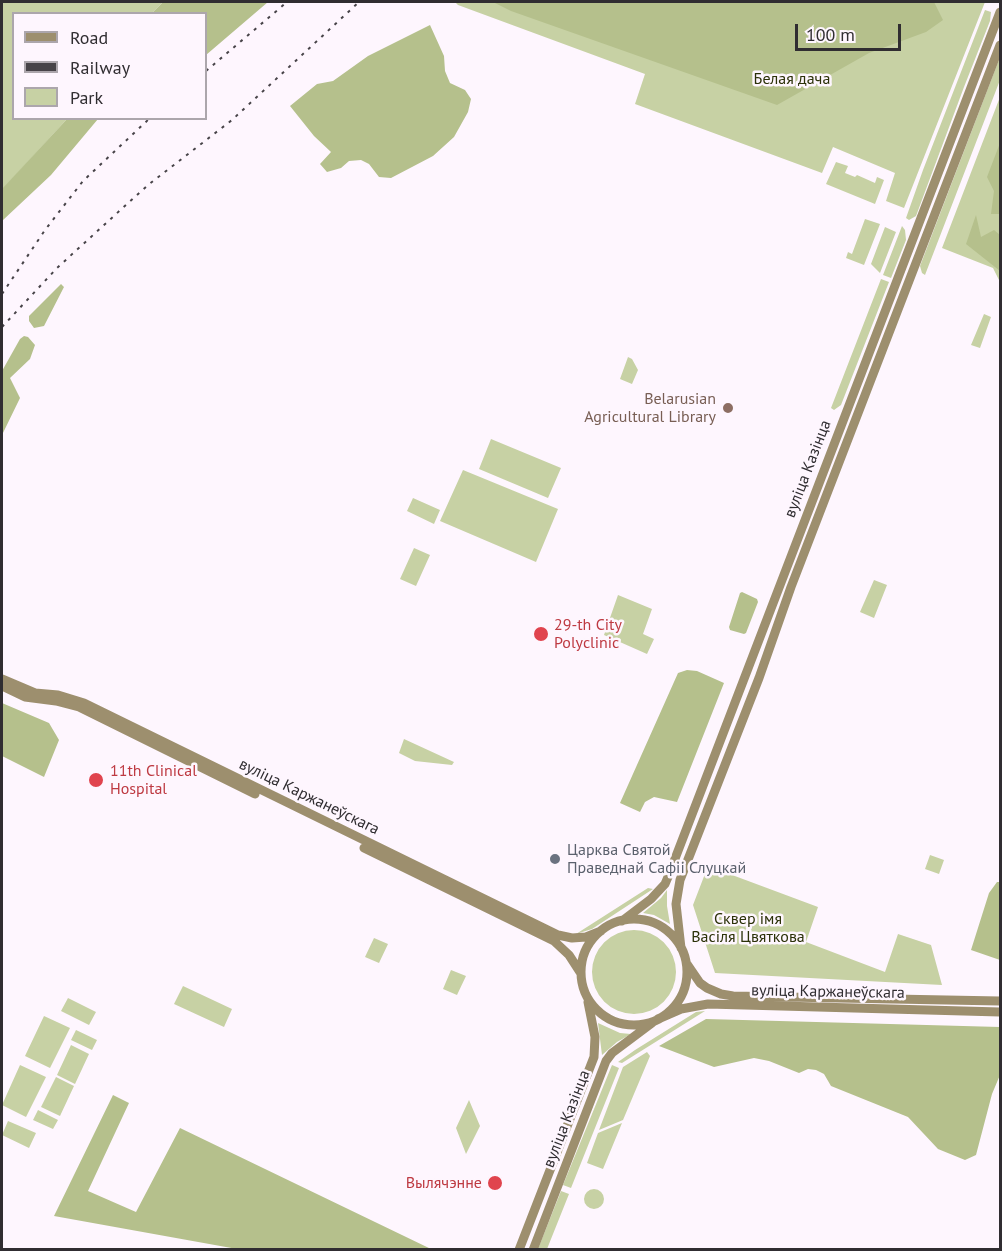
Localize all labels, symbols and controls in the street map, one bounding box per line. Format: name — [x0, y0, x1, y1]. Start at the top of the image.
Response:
legend — [12, 12, 207, 120]
scale bar — [798, 12, 904, 50]
text: 100 m — [806, 23, 855, 46]
text: Road — [70, 26, 108, 49]
text: Railway — [70, 56, 130, 79]
park label: Белая дача — [754, 69, 830, 89]
text: Park — [70, 86, 103, 109]
place label: Belarusian Agricultural Library — [584, 389, 716, 427]
marker: Belarusian Agricultural Library — [721, 401, 735, 415]
street label: вуліца Казінца — [781, 418, 835, 520]
place label: 29-th City Polyclinic — [554, 615, 622, 653]
marker: 29-th City Polyclinic — [532, 625, 550, 643]
street label: вуліца Каржанеўскага — [236, 755, 382, 839]
place label: 11th Clinical Hospital — [110, 761, 197, 799]
marker: 11th Clinical Hospital — [87, 771, 105, 789]
place label: Царква Святой Праведнай Сафіі Слуцкай — [567, 840, 746, 878]
marker: Царква Святой Праведнай Сафіі Слуцкай — [548, 852, 562, 866]
park label: Сквер імя Васіля Цвяткова — [691, 909, 805, 947]
street label: вуліца Каржанеўскага — [751, 981, 905, 1003]
street label: вуліца Казінца — [540, 1068, 594, 1170]
place label: Вылячэнне — [406, 1173, 482, 1193]
marker: Вылячэнне — [486, 1174, 504, 1192]

